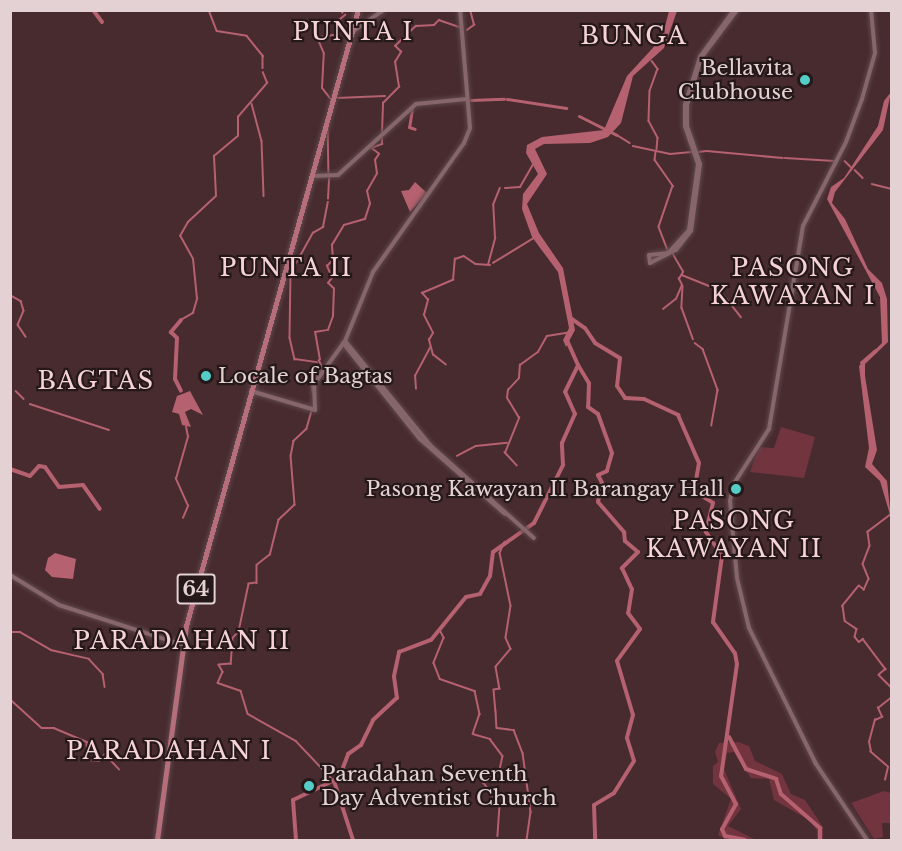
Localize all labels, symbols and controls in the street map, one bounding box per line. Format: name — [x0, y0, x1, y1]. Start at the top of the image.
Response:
district label: PUNTA I — [292, 18, 414, 46]
district label: BUNGA — [581, 22, 687, 50]
place label: Bellavita Clubhouse — [678, 55, 793, 105]
marker: Bellavita Clubhouse — [798, 73, 812, 87]
district label: PUNTA II — [219, 254, 353, 282]
district label: PASONG KAWAYAN I — [710, 254, 876, 310]
place label: Locale of Bagtas — [218, 363, 393, 389]
district label: BAGTAS — [37, 367, 155, 395]
marker: Locale of Bagtas — [199, 369, 213, 383]
place label: Pasong Kawayan II Barangay Hall — [365, 476, 724, 502]
marker: Pasong Kawayan II Barangay Hall — [729, 482, 743, 496]
district label: PASONG KAWAYAN II — [646, 507, 822, 563]
road number: 64 — [176, 572, 216, 606]
district label: PARADAHAN II — [73, 627, 291, 655]
district label: PARADAHAN I — [66, 737, 272, 765]
place label: Paradahan Seventh Day Adventist Church — [321, 761, 558, 811]
marker: Paradahan Seventh Day Adventist Church — [302, 779, 316, 793]

